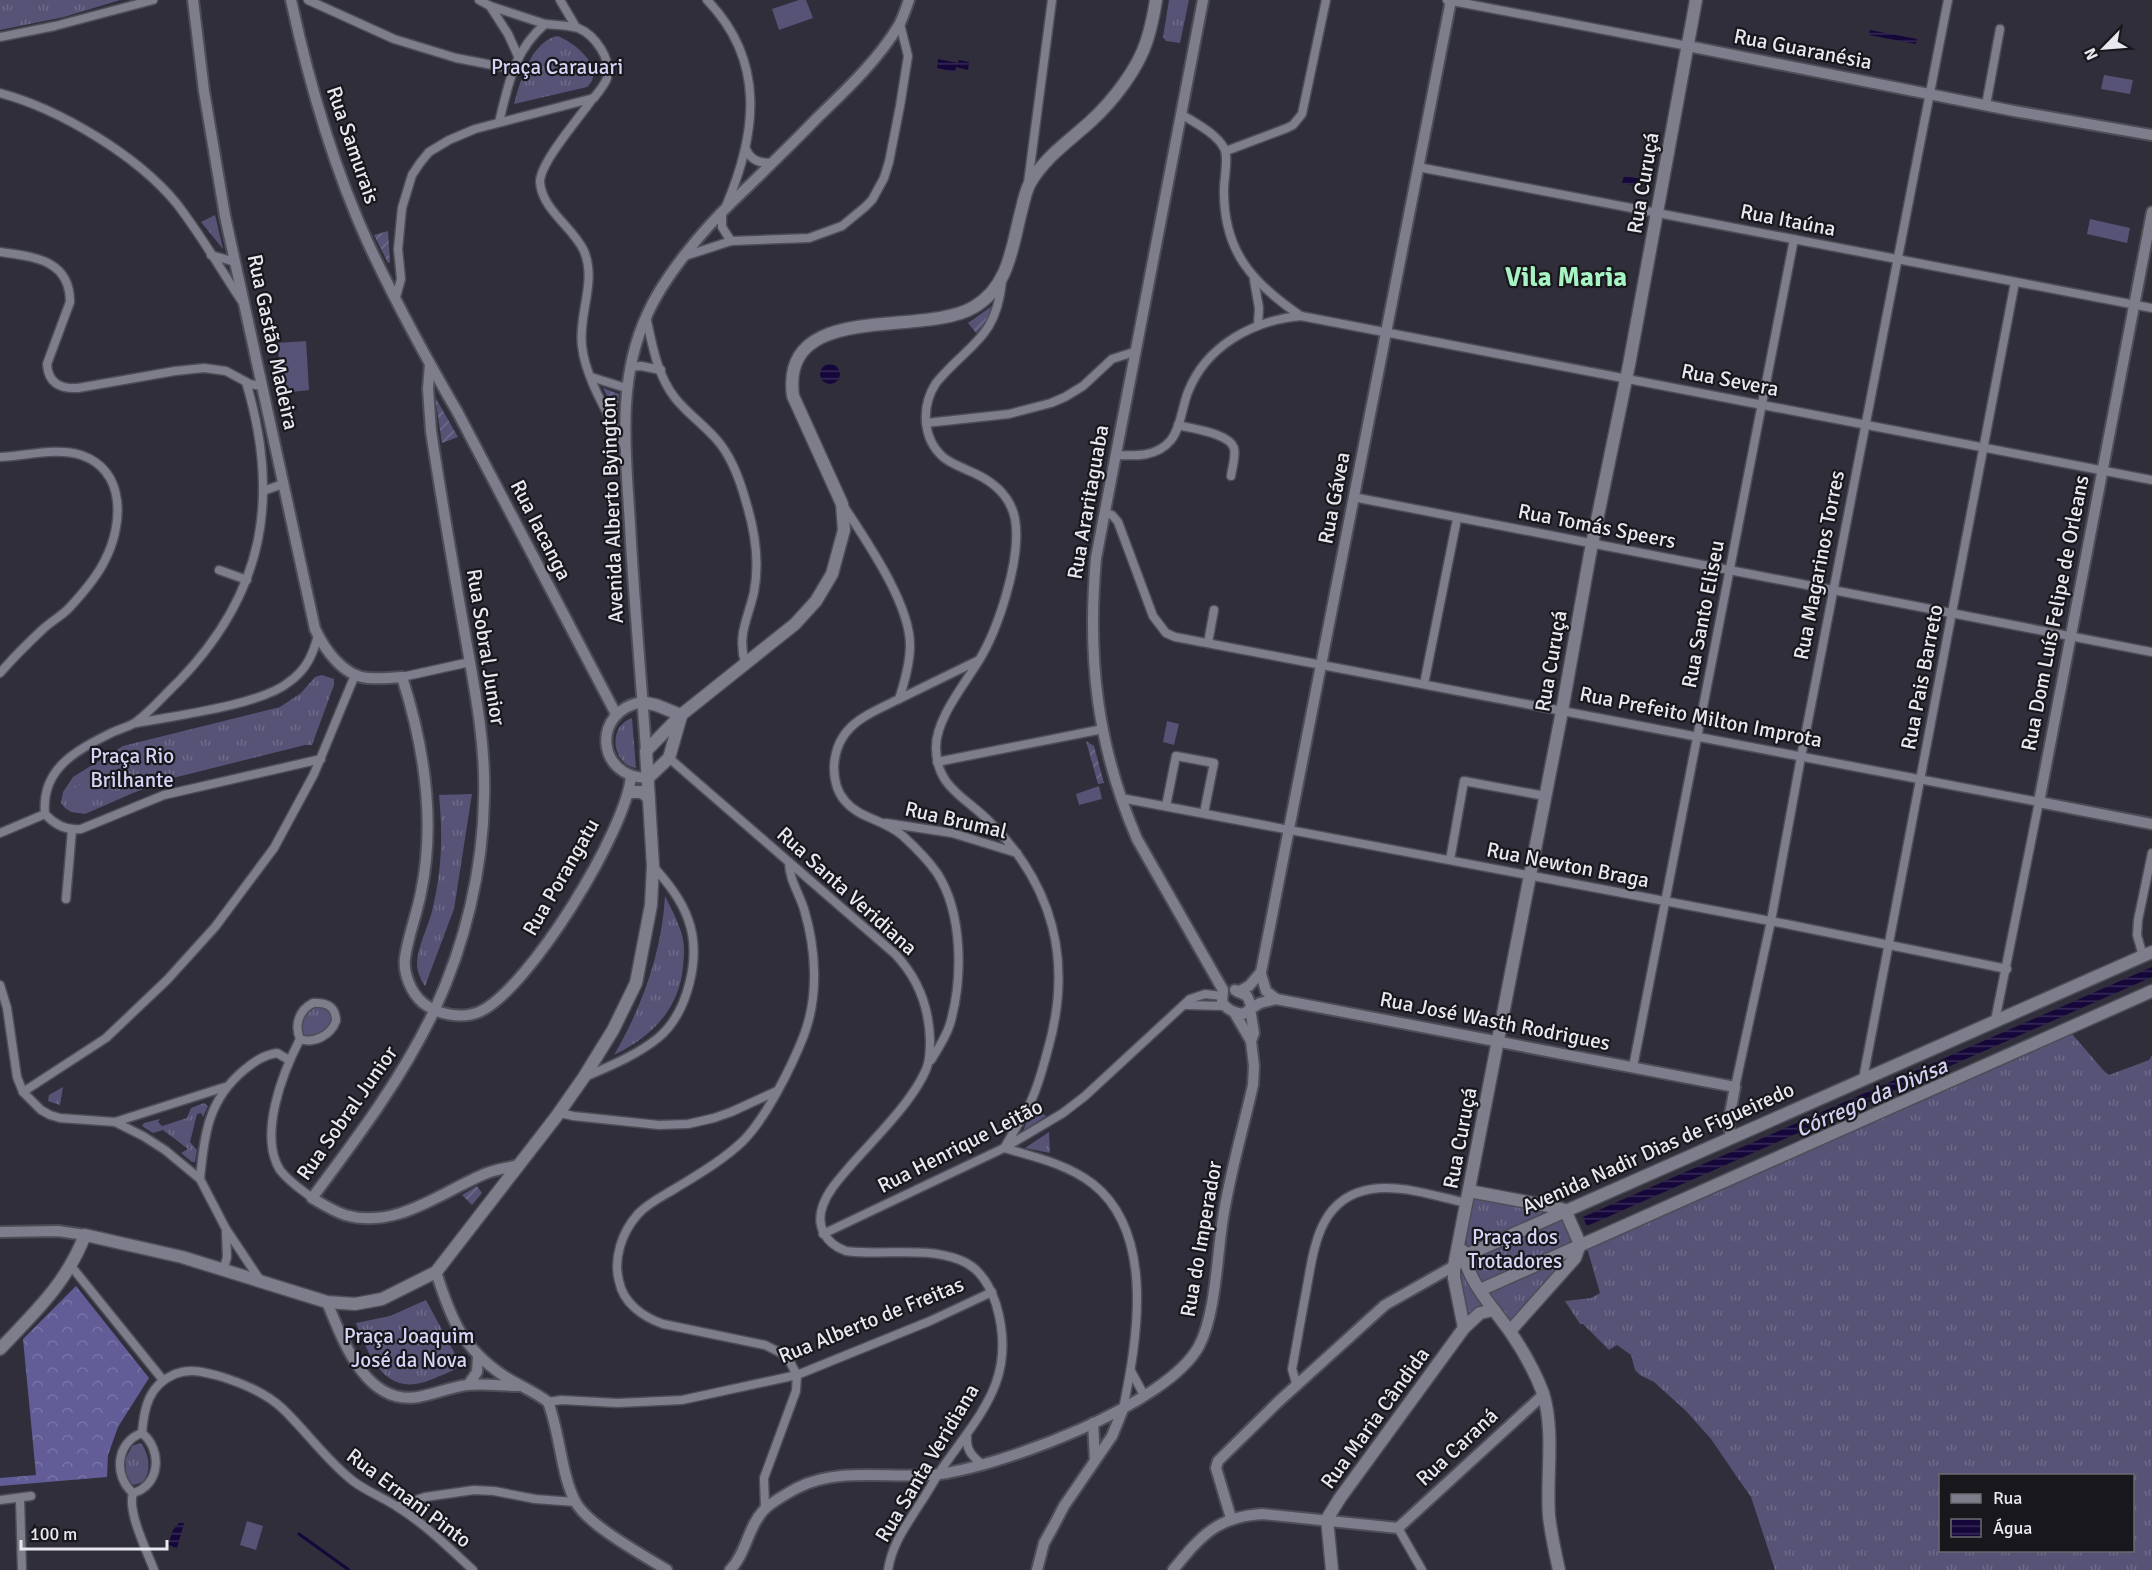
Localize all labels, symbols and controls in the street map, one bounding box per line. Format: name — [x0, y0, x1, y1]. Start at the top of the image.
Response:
north arrow — [2074, 18, 2134, 78]
street label: Rua Guaranésia — [1732, 23, 1874, 75]
text: N — [2080, 45, 2103, 63]
park label: Praça Carauari — [491, 54, 623, 80]
street label: Rua Samurais — [321, 83, 385, 207]
street label: Rua Curuçá — [1621, 130, 1665, 236]
street label: Rua Itaúna — [1738, 198, 1838, 242]
street label: Rua Gastão Madeira — [242, 252, 304, 432]
district label: Vila Maria — [1505, 261, 1627, 294]
street label: Rua Severa — [1679, 358, 1781, 402]
street label: Avenida Alberto Byington — [595, 396, 629, 624]
street label: Rua Araritaguaba — [1062, 423, 1114, 581]
street label: Rua Gávea — [1312, 450, 1356, 546]
street label: Rua Magarinos Torres — [1788, 468, 1850, 662]
street label: Rua Dom Luís Felipe de Orleans — [2015, 473, 2095, 753]
street label: Rua Iacanga — [505, 475, 577, 585]
street label: Rua Tomás Speers — [1516, 498, 1678, 554]
street label: Rua Santo Eliseu — [1676, 538, 1730, 690]
street label: Rua Sobral Junior — [461, 567, 511, 727]
street label: Rua Pais Barreto — [1895, 602, 1949, 752]
street label: Rua Curuçá — [1529, 608, 1573, 714]
street label: Rua Prefeito Milton Improta — [1577, 681, 1825, 753]
park label: Praça Rio Brilhante — [90, 743, 174, 793]
street label: Rua Brumal — [902, 796, 1010, 844]
street label: Rua Porangatu — [517, 814, 605, 940]
street label: Rua Santa Veridiana — [771, 821, 923, 961]
street label: Rua Newton Braga — [1484, 836, 1652, 894]
street label: Rua José Wasth Rodrigues — [1378, 986, 1612, 1056]
street label: Rua Sobral Junior — [291, 1040, 403, 1185]
water label: Córrego da Divisa — [1791, 1052, 1952, 1143]
street label: Avenida Nadir Dias de Figueiredo — [1518, 1076, 1798, 1220]
street label: Rua Curuçá — [1437, 1085, 1483, 1191]
street label: Rua Henrique Leitão — [873, 1093, 1047, 1199]
street label: Rua do Imperador — [1174, 1159, 1228, 1319]
park label: Praça dos Trotadores — [1468, 1224, 1562, 1274]
street label: Rua Alberto de Freitas — [775, 1271, 967, 1369]
park label: Praça Joaquim José da Nova — [344, 1323, 474, 1373]
street label: Rua Maria Cândida — [1315, 1342, 1435, 1494]
street label: Rua Santa Veridiana — [869, 1379, 985, 1547]
street label: Rua Caraná — [1411, 1403, 1503, 1491]
street label: Rua Ernani Pinto — [341, 1443, 477, 1553]
legend — [1939, 1474, 2134, 1552]
text: Rua — [1993, 1487, 2022, 1509]
scale bar — [21, 1513, 166, 1551]
text: Água — [1993, 1517, 2032, 1539]
text: 100 m — [30, 1523, 77, 1545]

